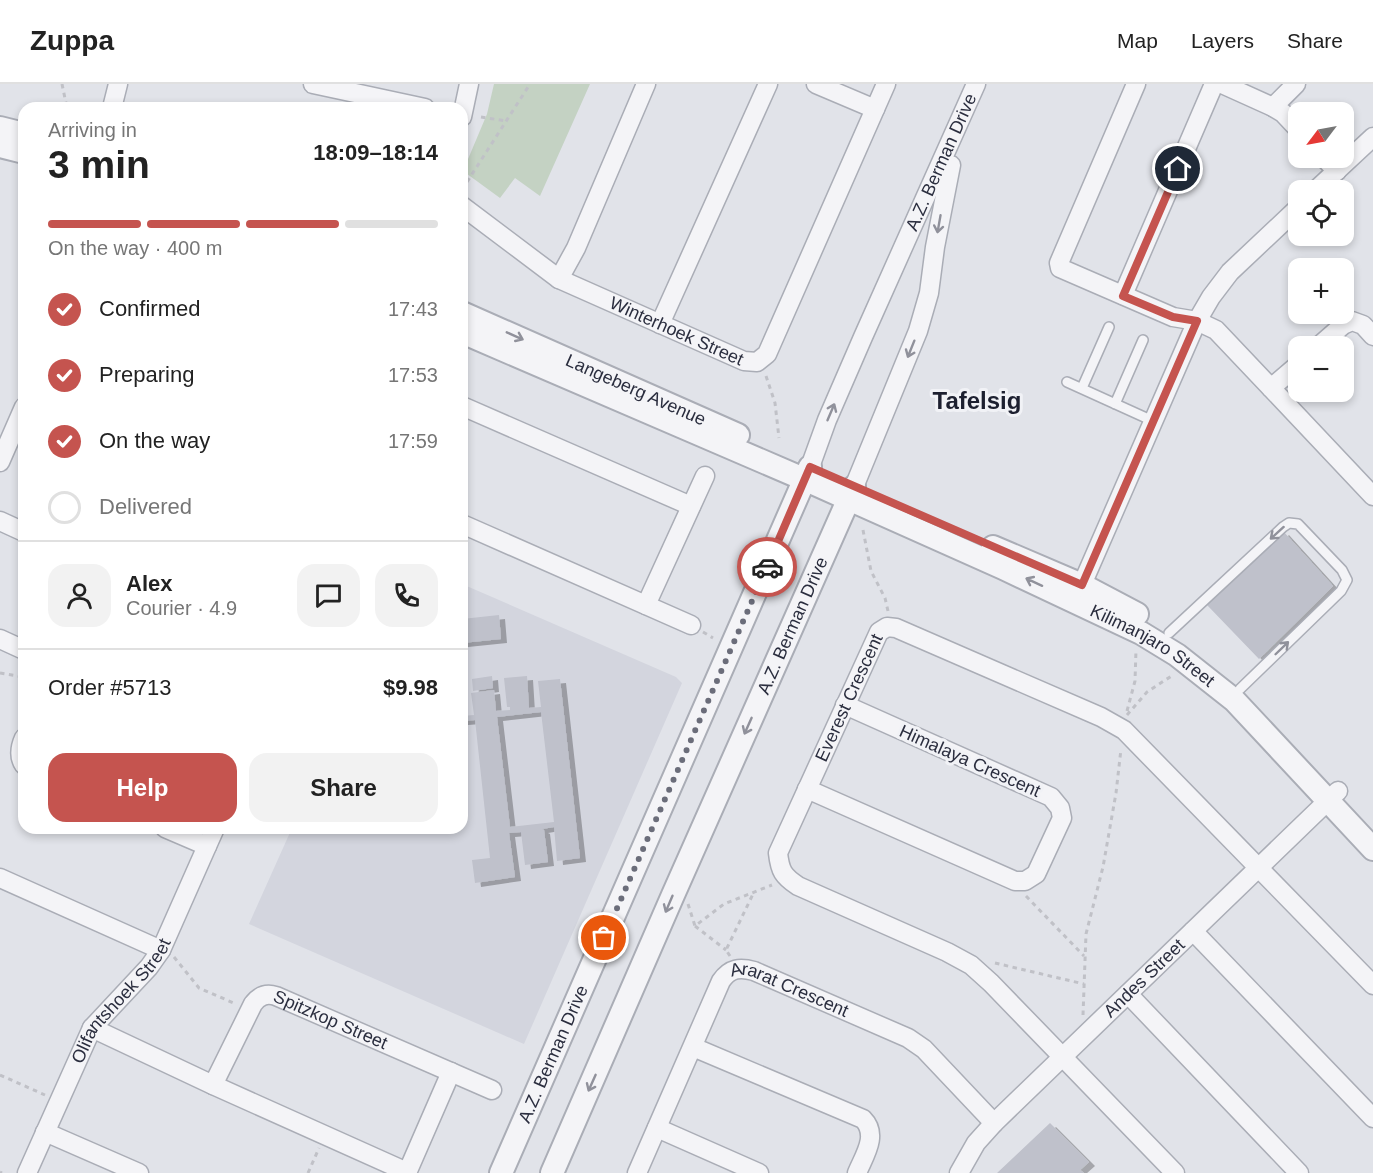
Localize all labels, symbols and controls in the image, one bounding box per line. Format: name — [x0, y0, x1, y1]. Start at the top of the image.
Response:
text: Zuppa — [30, 25, 114, 56]
text: Map — [1117, 29, 1158, 52]
text: Layers — [1191, 29, 1254, 52]
text: Share — [1287, 29, 1343, 52]
street label: A.Z. Berman Drive — [902, 90, 980, 234]
north arrow — [1288, 102, 1354, 168]
map controls — [1288, 102, 1354, 402]
text: Arriving in — [48, 119, 137, 141]
text: 18:09–18:14 — [313, 140, 438, 165]
text: 3 min — [48, 143, 150, 186]
pin — [1152, 143, 1203, 194]
icon: home — [1161, 152, 1194, 185]
button: locate — [1288, 180, 1354, 246]
one-way arrow — [933, 213, 944, 233]
text: On the way · 400 m — [48, 237, 223, 259]
button: + — [1288, 258, 1354, 324]
icon: check — [48, 293, 81, 326]
street label: Winterhoek Street — [607, 293, 747, 369]
text: Confirmed — [99, 296, 200, 321]
text: 17:43 — [388, 298, 438, 320]
one-way arrow — [506, 331, 524, 343]
button: − — [1288, 336, 1354, 402]
one-way arrow — [905, 339, 916, 357]
street label: Langeberg Avenue — [563, 350, 709, 429]
icon: check — [48, 359, 81, 392]
text: Preparing — [99, 362, 194, 387]
text: 17:53 — [388, 364, 438, 386]
district label: Tafelsig — [933, 387, 1021, 414]
one-way arrow — [826, 403, 837, 422]
icon: check — [48, 425, 81, 458]
text: On the way — [99, 428, 210, 453]
text: 17:59 — [388, 430, 438, 452]
text: Delivered — [99, 494, 192, 519]
one-way arrow — [1269, 526, 1284, 540]
courier — [737, 537, 797, 597]
icon: car — [751, 551, 784, 584]
street label: A.Z. Berman Drive — [753, 554, 832, 697]
button: person — [48, 564, 111, 627]
button: chat — [297, 564, 360, 627]
button: phone — [375, 564, 438, 627]
text: Alex — [126, 571, 172, 596]
one-way arrow — [1026, 576, 1044, 588]
text: Courier · 4.9 — [126, 597, 237, 619]
street label: Kilimanjaro Street — [1087, 601, 1219, 691]
street label: Everest Crescent — [811, 631, 887, 765]
one-way arrow — [1274, 640, 1289, 655]
text: Order #5713 — [48, 675, 172, 700]
text: $9.98 — [383, 675, 438, 700]
one-way arrow — [742, 716, 754, 734]
street label: Himalaya Crescent — [896, 721, 1044, 801]
button: Help — [48, 753, 237, 822]
button: Share — [249, 753, 438, 822]
one-way arrow — [663, 894, 674, 912]
pin — [578, 912, 629, 963]
icon: bag — [587, 921, 620, 954]
street label: Andes Street — [1100, 935, 1189, 1021]
street label: Olifantshoek Street — [68, 936, 175, 1066]
street label: Ararat Crescent — [728, 958, 852, 1021]
street label: A.Z. Berman Drive — [514, 982, 592, 1126]
street label: Spitzkop Street — [271, 986, 391, 1053]
one-way arrow — [585, 1073, 597, 1091]

